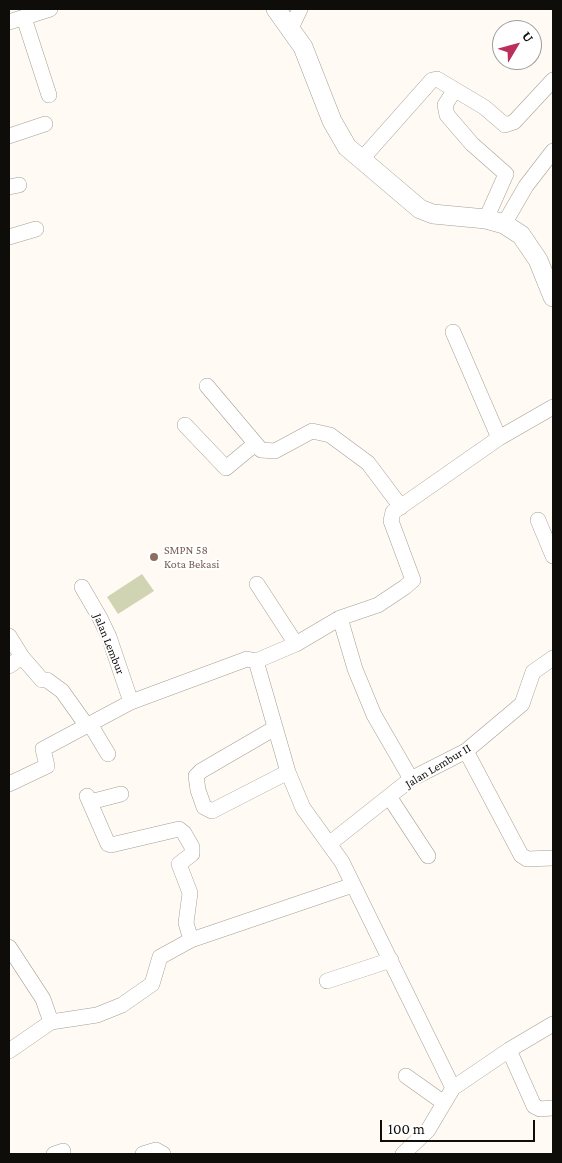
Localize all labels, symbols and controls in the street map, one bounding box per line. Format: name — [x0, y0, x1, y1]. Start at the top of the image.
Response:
north arrow — [492, 20, 542, 70]
text: U — [519, 28, 537, 45]
place label: SMPN 58 Kota Bekasi — [164, 543, 219, 571]
marker: SMPN 58 Kota Bekasi — [148, 551, 160, 563]
street label: Jalan Lembur — [90, 612, 128, 676]
street label: Jalan Lembur II — [403, 741, 473, 791]
scale bar — [382, 1110, 537, 1142]
text: 100 m — [388, 1121, 425, 1137]

